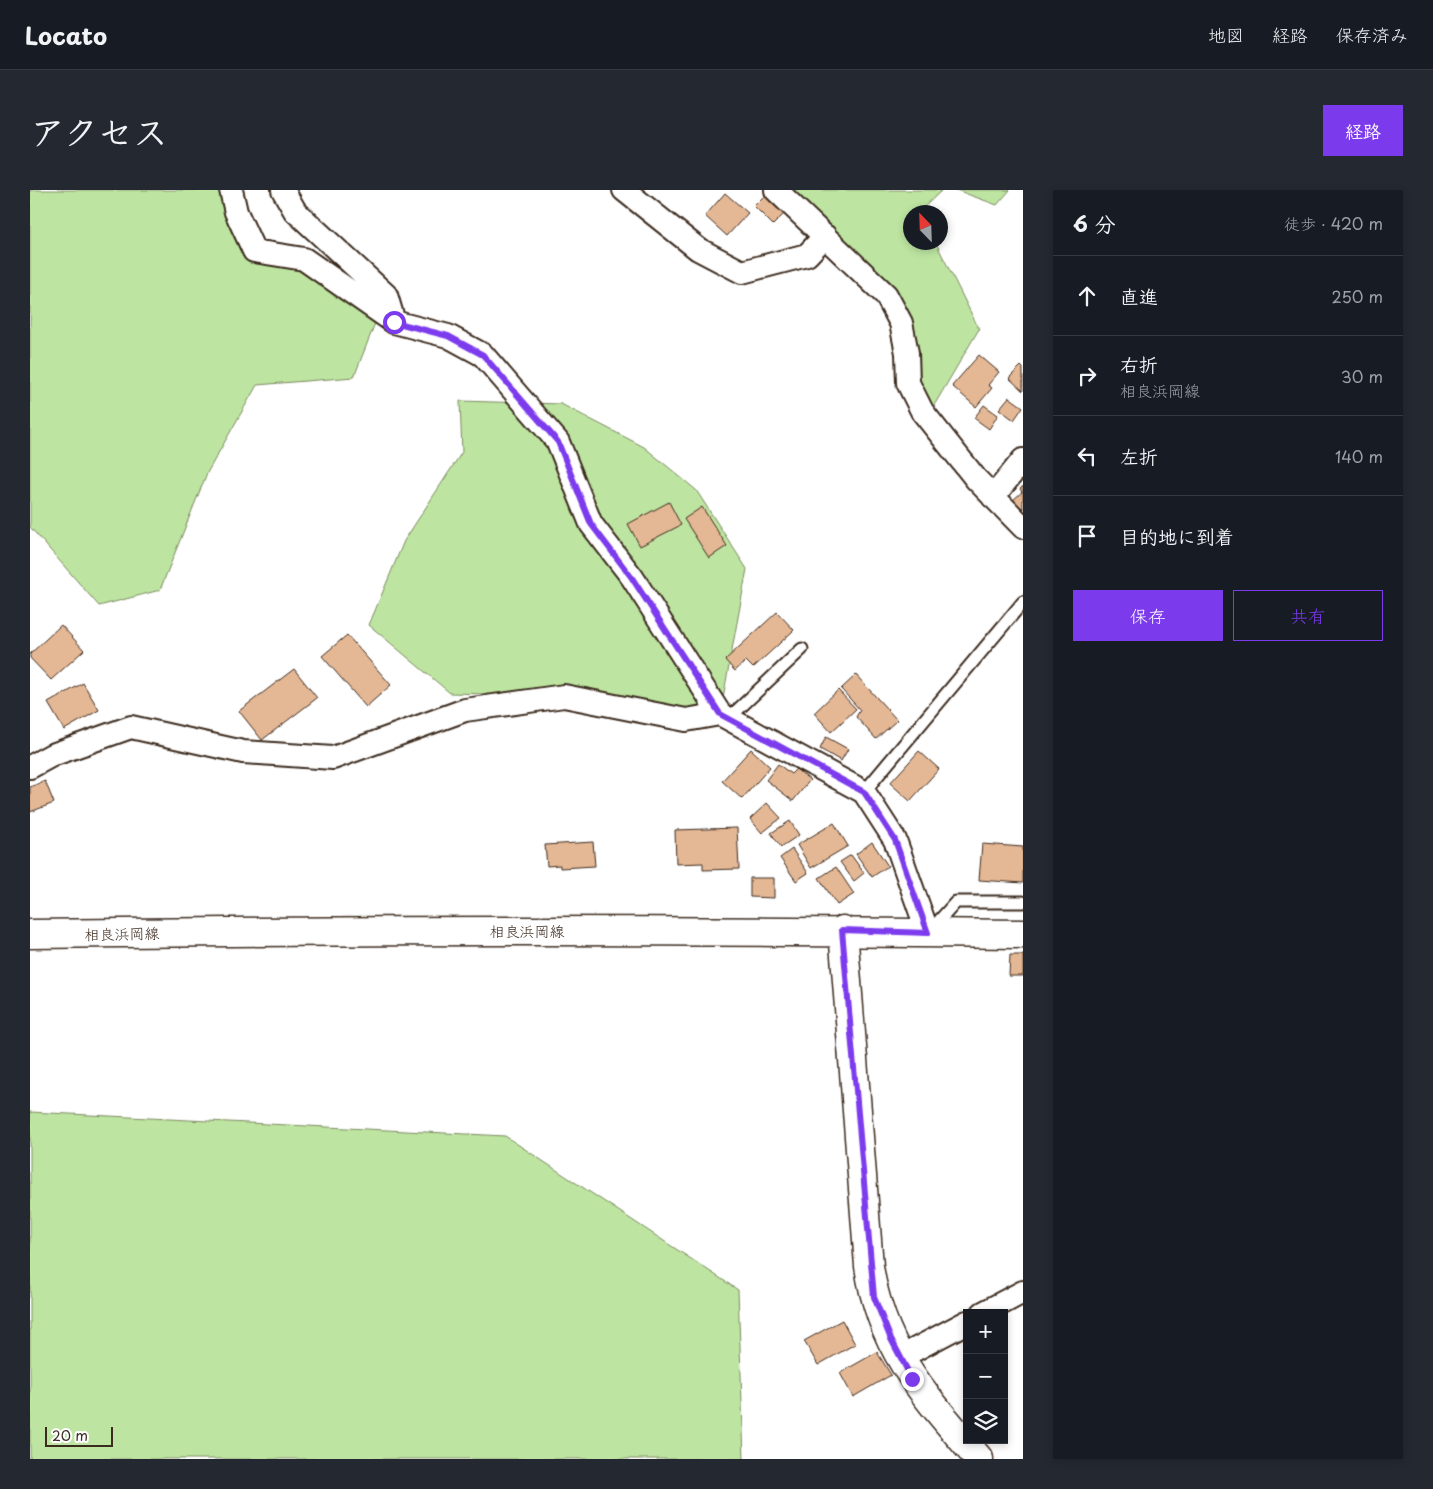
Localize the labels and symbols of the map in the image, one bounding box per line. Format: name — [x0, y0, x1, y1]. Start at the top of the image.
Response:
north arrow — [903, 205, 948, 250]
route start — [383, 311, 406, 334]
street label: 相良浜岡線 — [489, 919, 565, 942]
street label: 相良浜岡線 — [84, 921, 160, 945]
route end — [901, 1368, 924, 1391]
scale bar — [45, 1424, 112, 1447]

